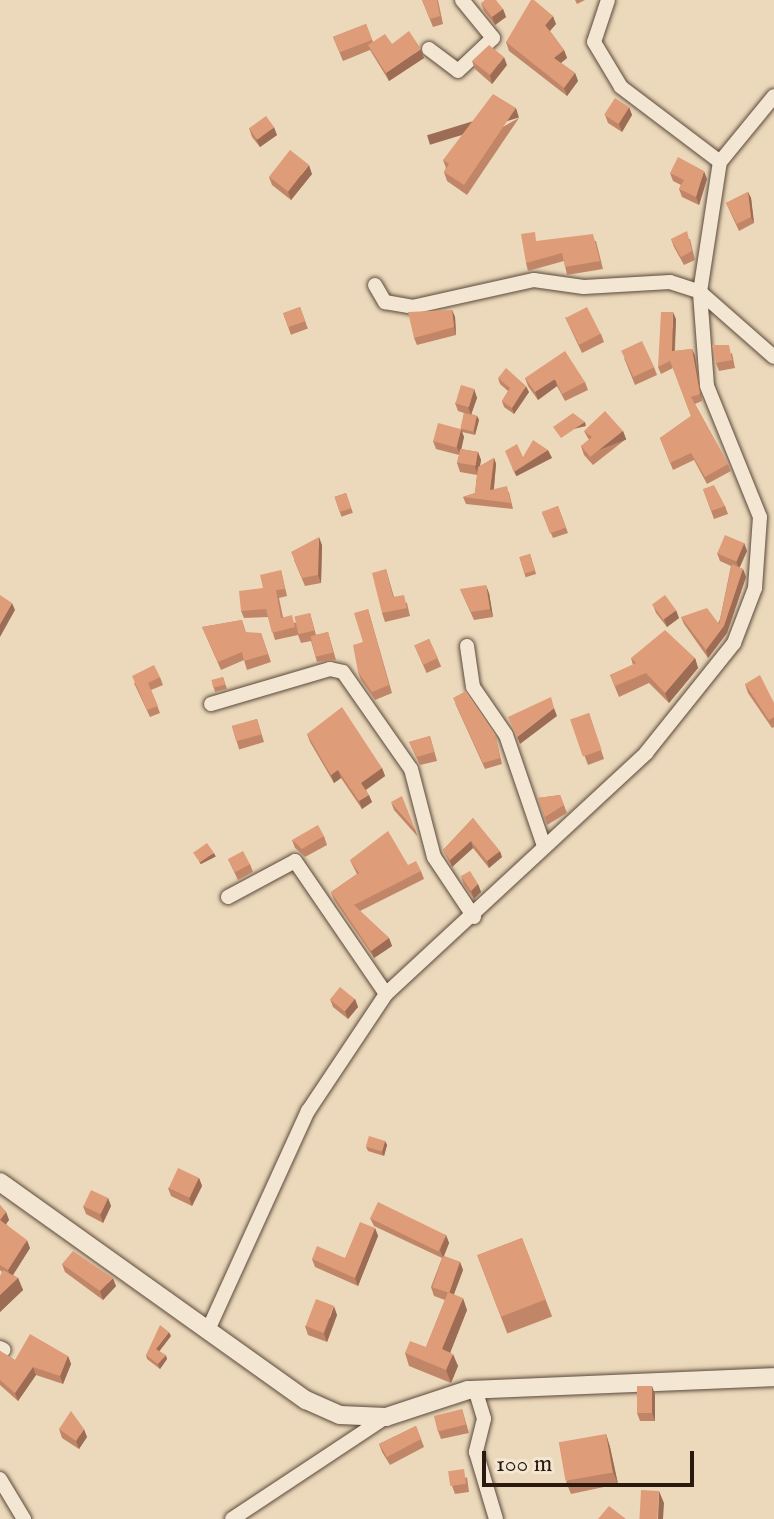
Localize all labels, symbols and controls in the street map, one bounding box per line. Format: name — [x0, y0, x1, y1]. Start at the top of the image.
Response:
scale bar — [486, 1435, 698, 1485]
text: 100 m — [496, 1449, 552, 1480]

